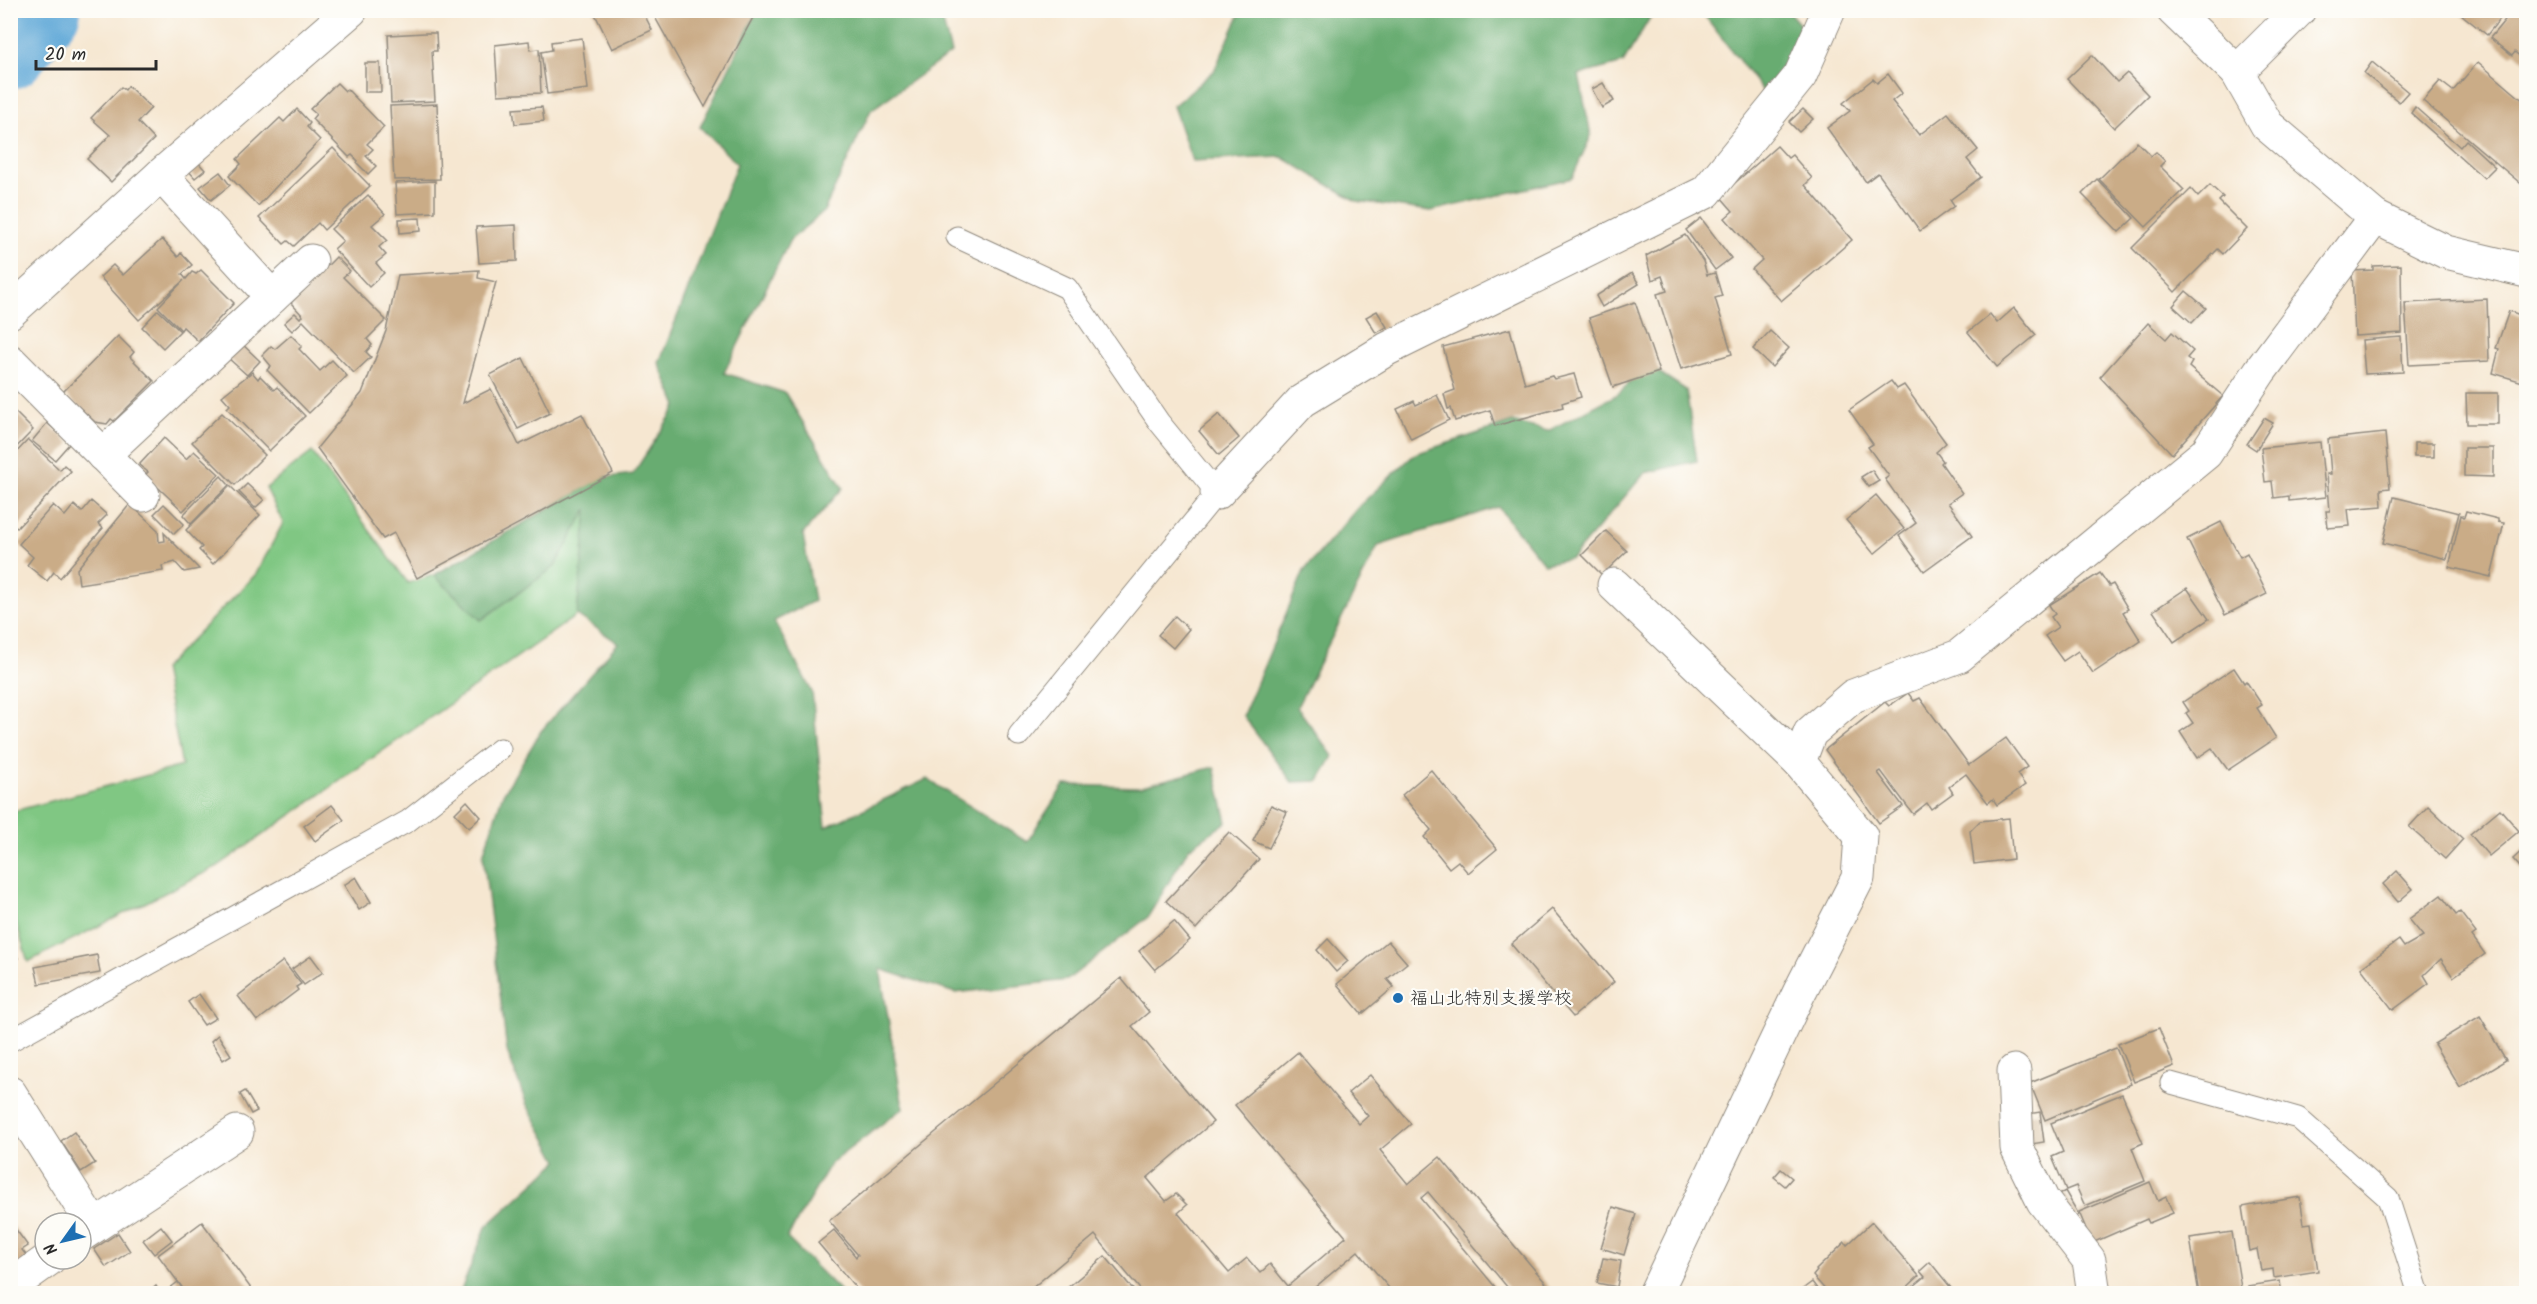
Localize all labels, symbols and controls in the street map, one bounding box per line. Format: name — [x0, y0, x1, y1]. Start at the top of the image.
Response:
scale bar — [36, 33, 156, 71]
text: 20 m — [45, 41, 86, 70]
place label: 福山北特別支援学校 — [1410, 985, 1572, 1014]
marker: 福山北特別支援学校 — [1391, 991, 1405, 1005]
north arrow — [33, 1211, 93, 1271]
text: N — [39, 1237, 65, 1260]

